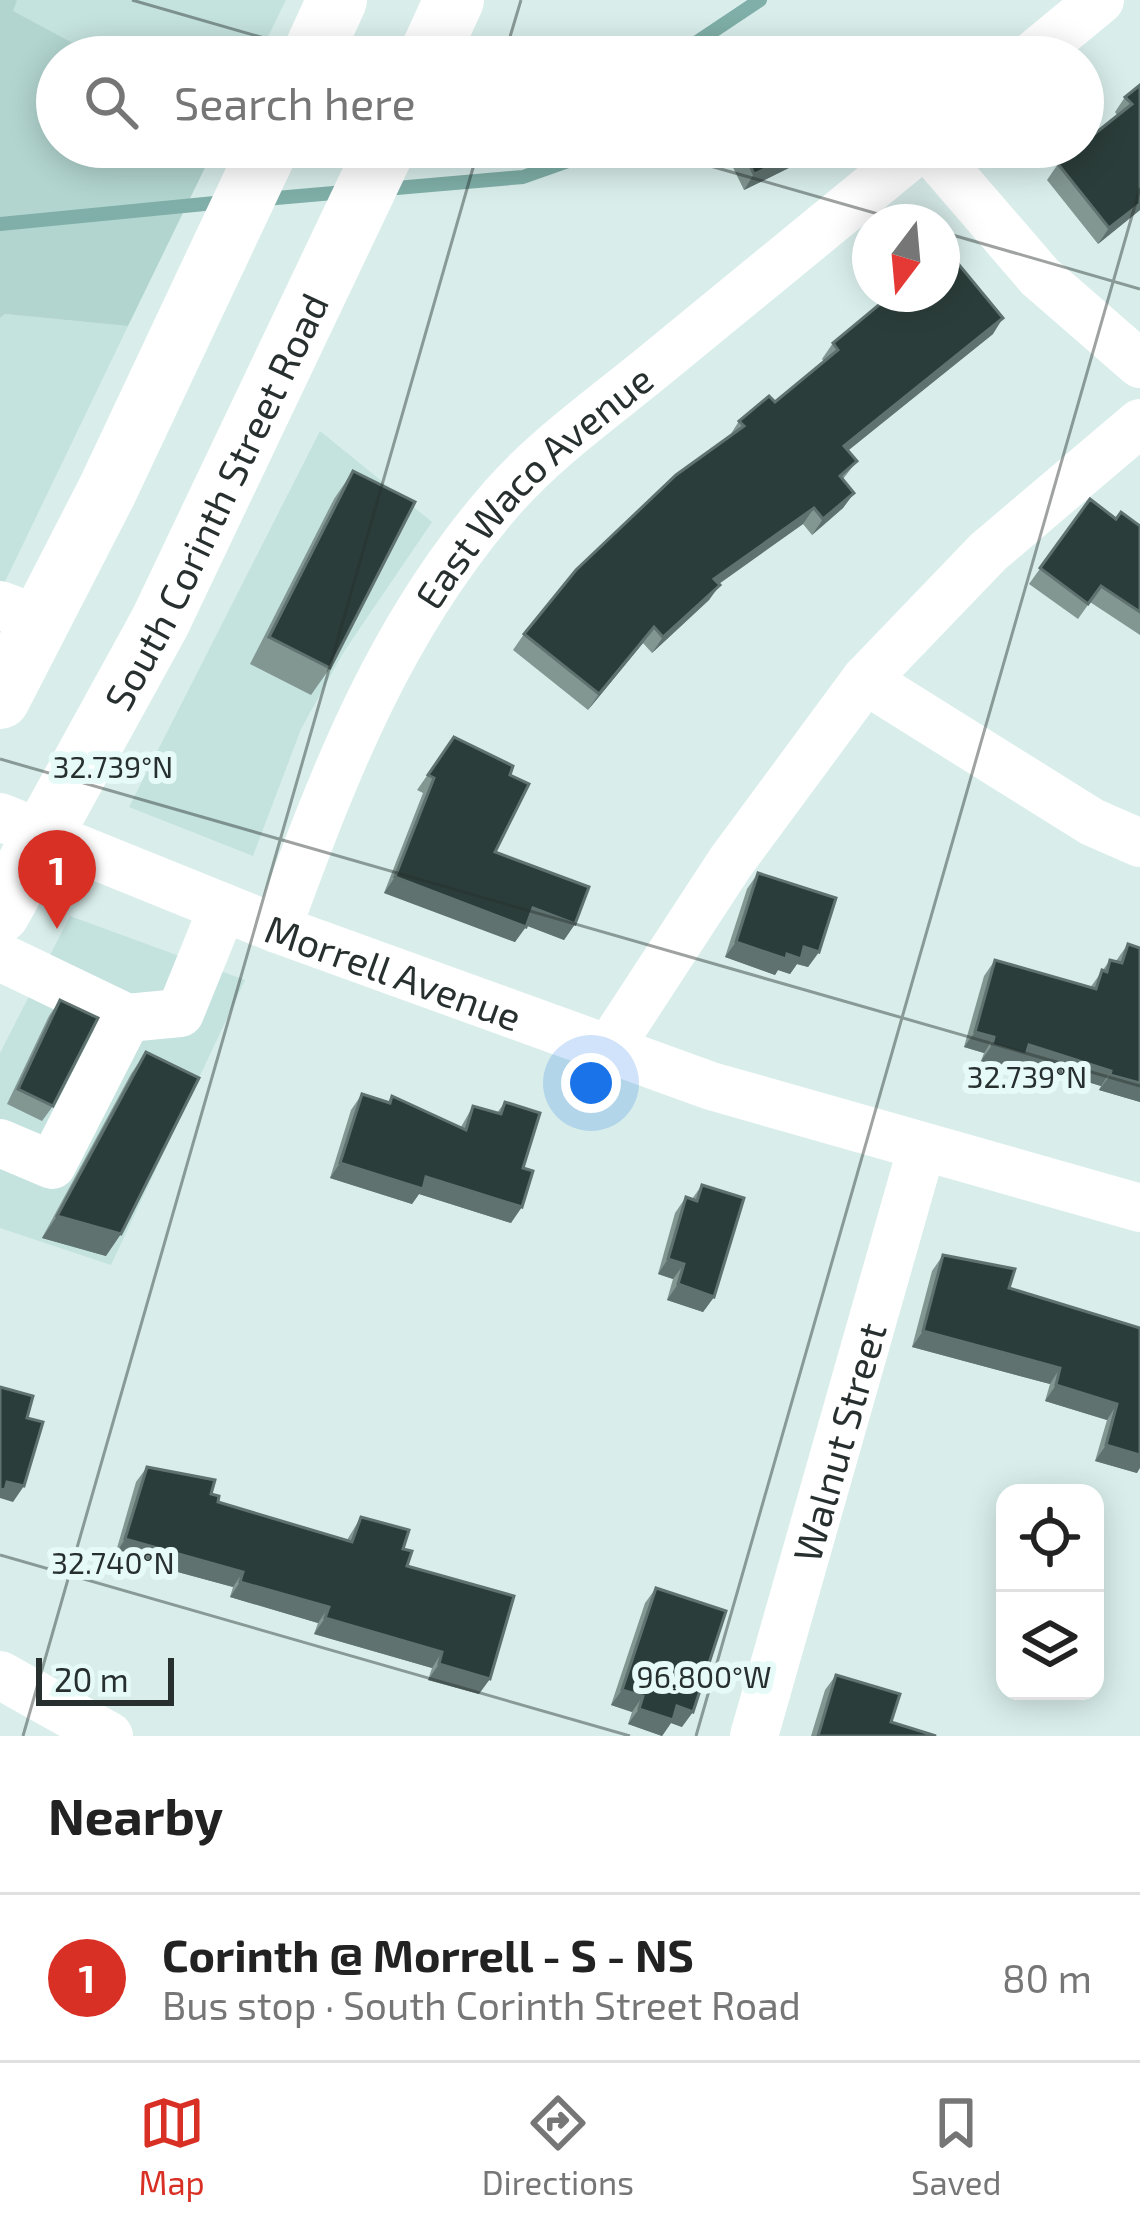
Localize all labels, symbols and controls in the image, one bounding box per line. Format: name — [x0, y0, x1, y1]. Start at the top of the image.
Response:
search box — [36, 36, 1104, 168]
icon: search — [78, 69, 144, 135]
text: Search here — [174, 75, 416, 129]
north arrow — [852, 204, 960, 312]
street label: South Corinth Street Road — [93, 285, 337, 718]
street label: East Waco Avenue — [404, 354, 661, 617]
text: 32.739°N — [53, 748, 173, 784]
pin: 1 — [18, 830, 96, 929]
street label: Morrell Avenue — [259, 903, 528, 1039]
your location — [561, 1053, 621, 1113]
text: 32.739°N — [967, 1058, 1087, 1094]
street label: Walnut Street — [782, 1317, 894, 1567]
map controls — [996, 1484, 1104, 1700]
button: locate — [996, 1484, 1104, 1592]
text: 32.740°N — [51, 1544, 175, 1580]
button: layers — [996, 1592, 1104, 1700]
scale bar — [36, 1652, 174, 1705]
text: 96.800°W — [637, 1658, 771, 1694]
text: 20 m — [54, 1659, 129, 1699]
text: Nearby — [48, 1784, 223, 1845]
text: Corinth @ Morrell - S - NS — [162, 1927, 694, 1981]
text: 1 — [79, 1954, 95, 2001]
text: 80 m — [1002, 1954, 1092, 2001]
text: Bus stop · South Corinth Street Road — [162, 1981, 801, 2028]
tab: Map — [139, 2090, 205, 2202]
tab: Directions — [482, 2090, 634, 2202]
tab: Saved — [911, 2090, 1001, 2202]

